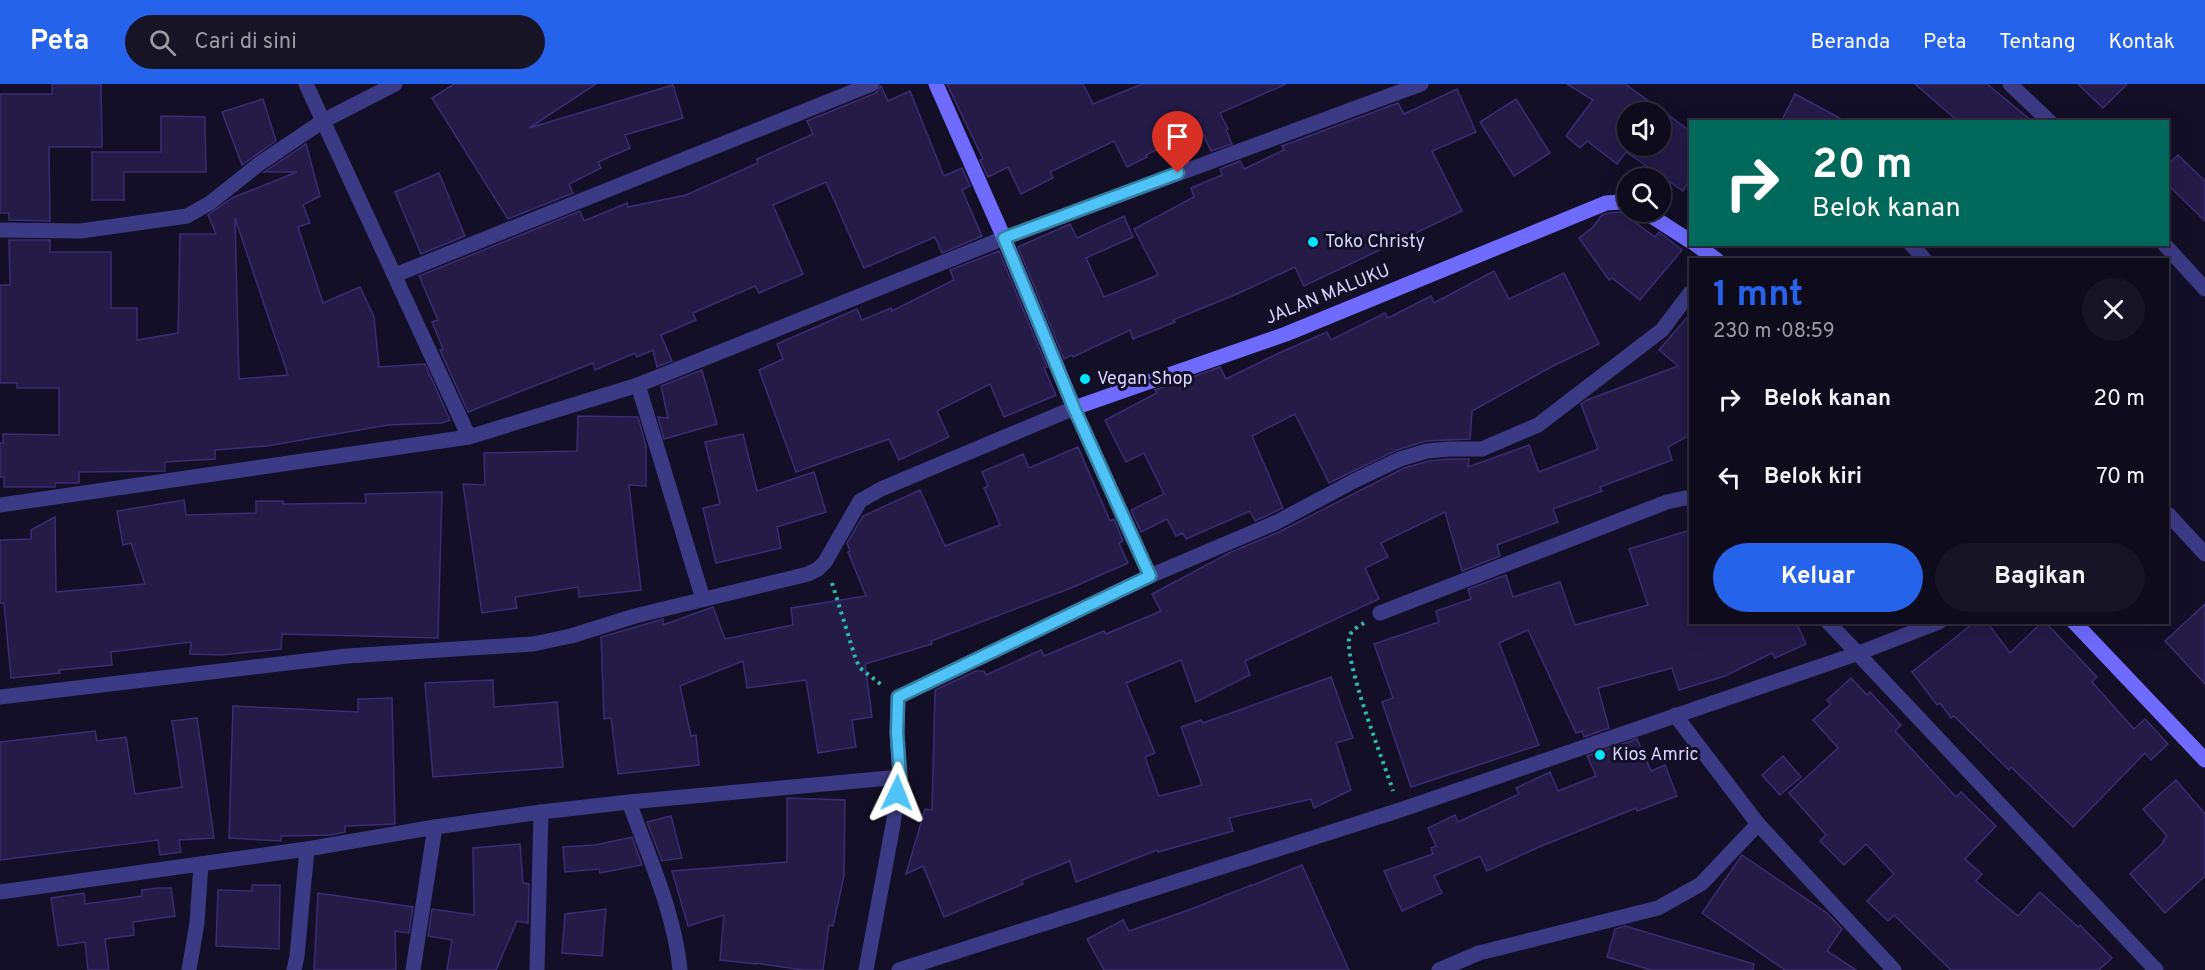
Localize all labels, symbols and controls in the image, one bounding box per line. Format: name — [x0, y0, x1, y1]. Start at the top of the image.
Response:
search box — [125, 15, 545, 69]
text: Peta — [30, 24, 89, 60]
icon: search — [146, 26, 179, 59]
text: Cari di sini — [194, 29, 297, 56]
text: Beranda — [1811, 29, 1890, 56]
text: Peta — [1923, 29, 1966, 56]
text: Tentang — [1999, 29, 2076, 56]
text: Kontak — [2109, 29, 2175, 56]
map controls — [1617, 102, 1671, 222]
button: sound — [1617, 102, 1671, 156]
pin — [1152, 111, 1203, 173]
icon: arrive — [1161, 120, 1194, 153]
text: 20 m — [1812, 140, 1913, 193]
icon: right — [1713, 144, 1791, 222]
button: search — [1617, 168, 1671, 222]
text: Belok kanan — [1812, 192, 1961, 226]
place label: Toko Christy — [1325, 231, 1425, 254]
marker: Toko Christy — [1306, 235, 1320, 249]
street label: JALAN MALUKU — [1262, 260, 1394, 330]
text: 1 mnt — [1713, 273, 1803, 319]
button: close — [2082, 278, 2145, 341]
text: 230 m · 08:59 — [1713, 319, 1835, 345]
place label: Vegan Shop — [1097, 368, 1193, 391]
marker: Vegan Shop — [1078, 372, 1092, 386]
icon: right — [1713, 383, 1746, 416]
text: Belok kanan — [1764, 386, 1891, 413]
text: 20 m — [2094, 386, 2145, 413]
icon: left — [1713, 461, 1746, 494]
text: Belok kiri — [1764, 464, 1862, 491]
text: 70 m — [2096, 464, 2145, 491]
button: Keluar — [1713, 543, 1923, 612]
button: Bagikan — [1935, 543, 2145, 612]
place label: Kios Amric — [1612, 744, 1698, 767]
marker: Kios Amric — [1593, 748, 1607, 762]
position arrow — [865, 761, 929, 825]

